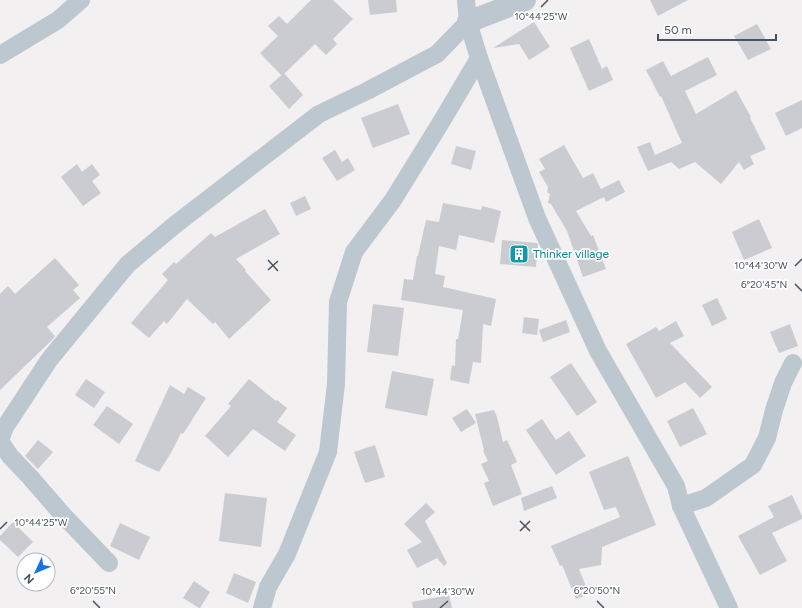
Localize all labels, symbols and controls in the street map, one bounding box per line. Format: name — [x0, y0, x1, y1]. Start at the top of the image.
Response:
text: 10°44'25"W — [515, 10, 568, 23]
scale bar — [658, 16, 776, 42]
text: 50 m — [664, 23, 692, 37]
building icon: Thinker village — [508, 243, 530, 265]
place label: Thinker village — [533, 247, 610, 261]
text: 10°44'30"W — [734, 259, 788, 272]
text: 6°20'45"N — [741, 278, 787, 291]
text: 10°44'25"W — [15, 516, 68, 529]
north arrow — [16, 552, 56, 592]
text: N — [22, 571, 37, 586]
text: 6°20'55"N — [70, 584, 116, 597]
text: 6°20'50"N — [574, 584, 620, 597]
text: 10°44'30"W — [421, 585, 475, 598]

